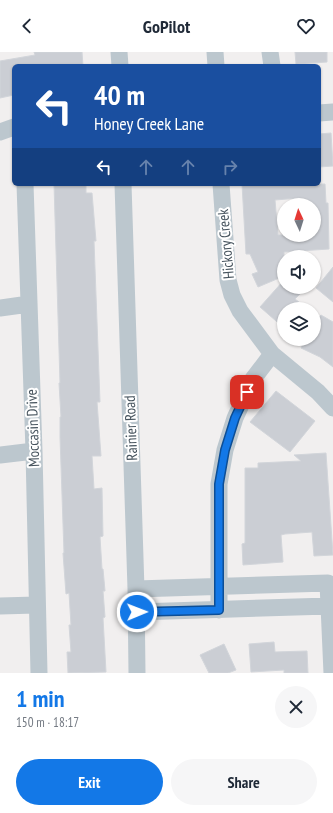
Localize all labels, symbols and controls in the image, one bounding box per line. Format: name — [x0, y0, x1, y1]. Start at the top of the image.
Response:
icon: back — [16, 15, 38, 37]
text: GoPilot — [143, 15, 190, 38]
icon: heart — [295, 15, 317, 37]
text: 40 m — [94, 76, 145, 113]
icon: left — [28, 80, 80, 132]
text: Honey Creek Lane — [94, 112, 204, 135]
icon: left — [93, 156, 115, 178]
icon: ahead — [135, 156, 157, 178]
icon: ahead — [177, 156, 199, 178]
icon: right — [219, 156, 241, 178]
north arrow — [277, 198, 321, 242]
map controls — [277, 198, 321, 346]
street label: Hickory Creek — [213, 208, 238, 280]
button: sound — [277, 250, 321, 294]
button: layers — [277, 302, 321, 346]
pin — [230, 375, 264, 409]
icon: arrive — [236, 381, 258, 403]
street label: Moccasin Drive — [22, 389, 43, 467]
street label: Rainier Road — [120, 395, 141, 461]
position arrow — [116, 591, 158, 633]
text: 1 min — [16, 683, 64, 714]
button: close — [275, 686, 317, 728]
text: 150 m · 18:17 — [16, 714, 79, 731]
button: Exit — [16, 759, 163, 805]
button: Share — [171, 759, 317, 805]

